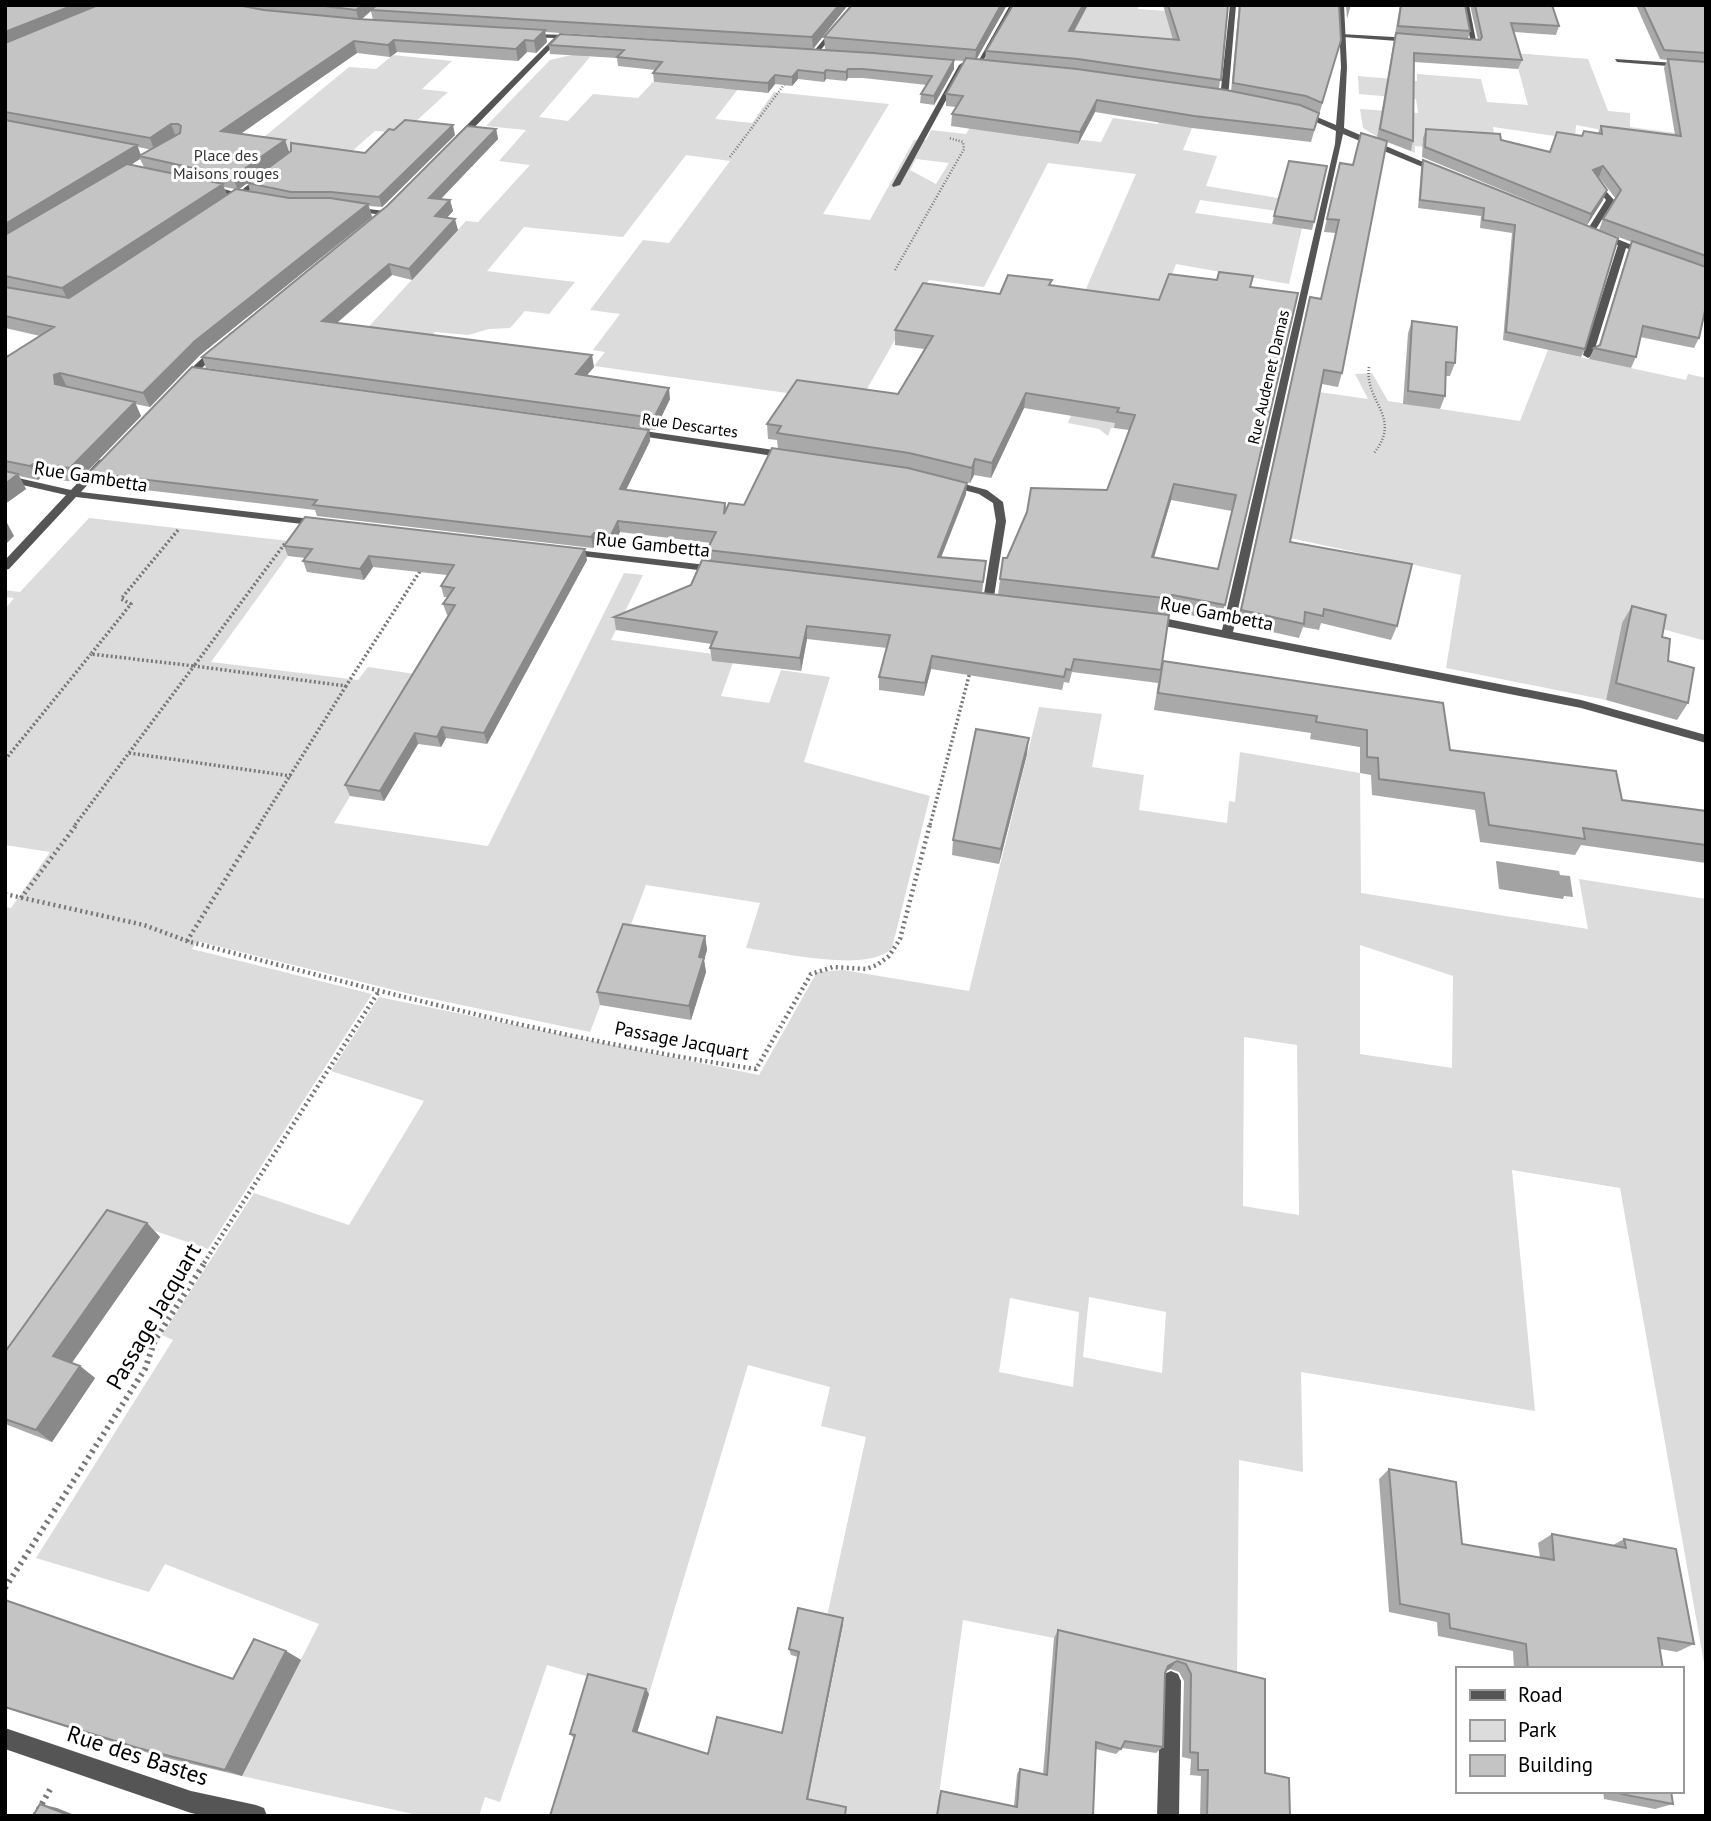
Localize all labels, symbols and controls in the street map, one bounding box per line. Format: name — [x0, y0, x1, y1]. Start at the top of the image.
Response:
park label: Place des Maisons rouges — [173, 145, 279, 183]
street label: Rue Audenet Damas — [1243, 308, 1293, 446]
street label: Rue Descartes — [641, 408, 740, 442]
street label: Rue Gambetta — [32, 455, 150, 497]
street label: Rue Gambetta — [595, 526, 711, 562]
street label: Rue Gambetta — [1158, 590, 1276, 636]
street label: Passage Jacquart — [613, 1015, 752, 1065]
street label: Passage Jacquart — [99, 1237, 207, 1395]
legend — [1456, 1667, 1683, 1793]
text: Road — [1518, 1681, 1562, 1708]
text: Park — [1518, 1716, 1557, 1743]
street label: Rue des Bastes — [64, 1718, 212, 1792]
text: Building — [1518, 1751, 1593, 1778]

